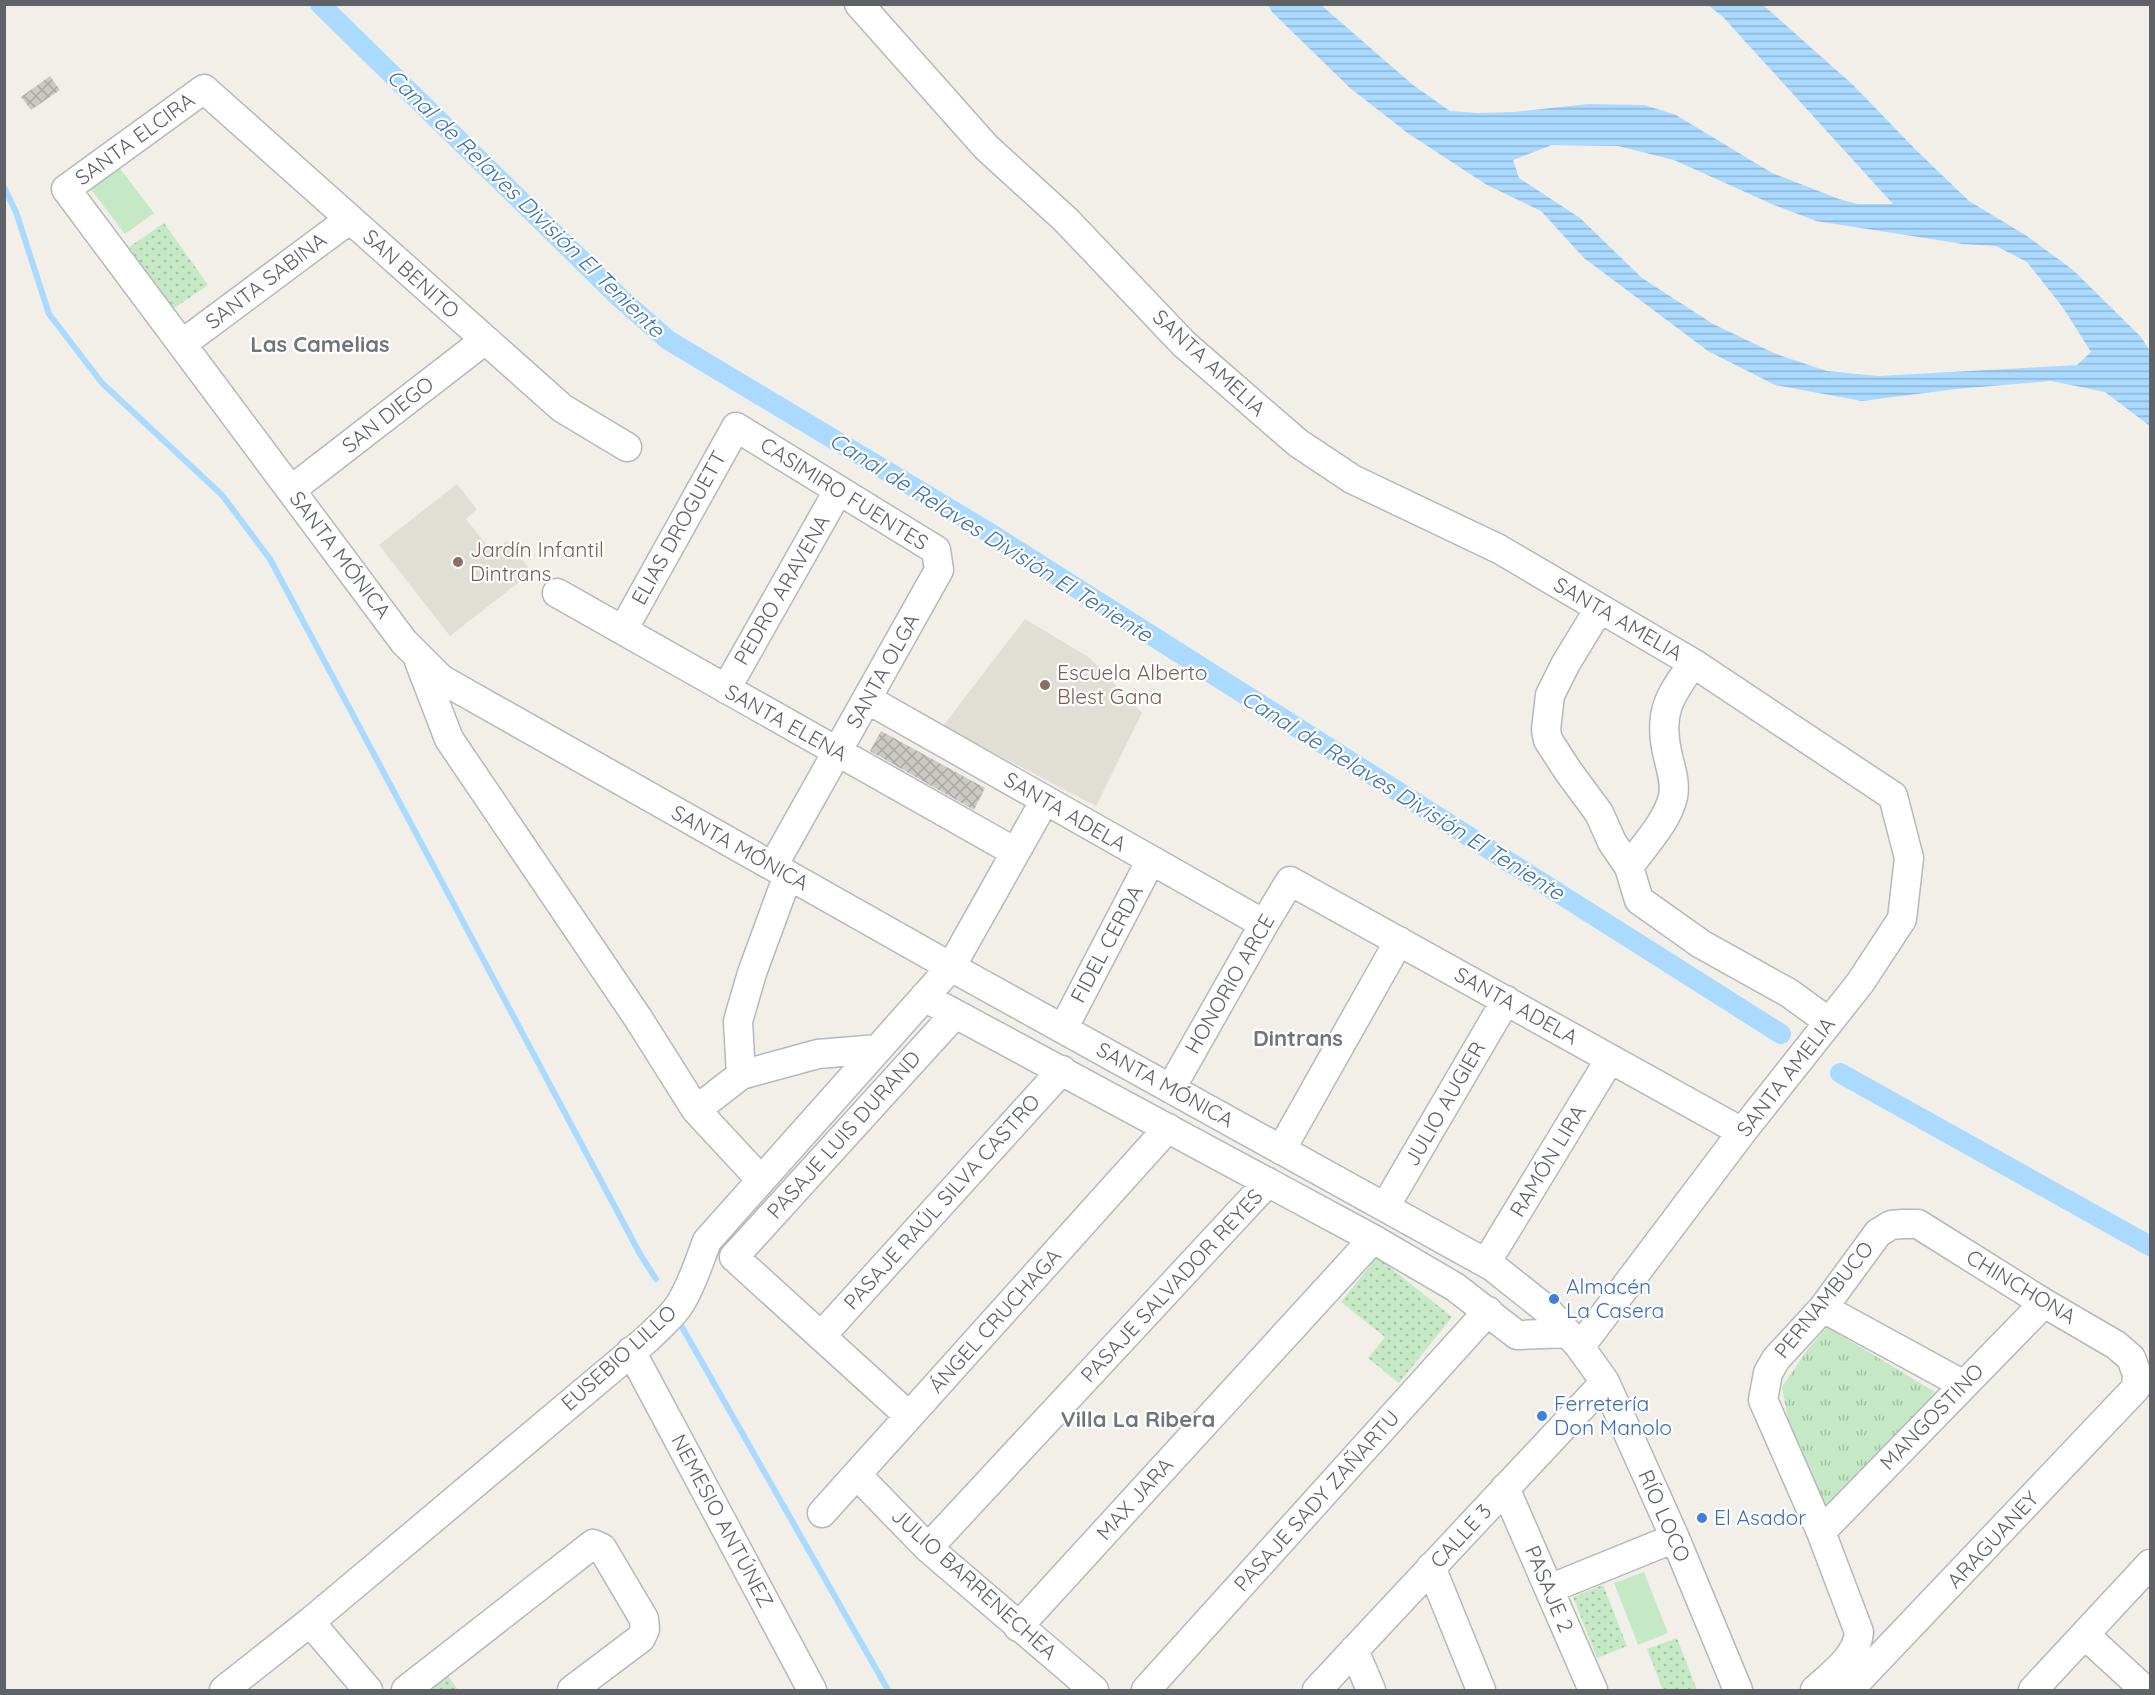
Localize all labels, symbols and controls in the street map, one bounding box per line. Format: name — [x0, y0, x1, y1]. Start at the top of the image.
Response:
water label: Canal de Relaves División El Teniente — [381, 63, 672, 344]
street label: SANTA ELCIRA — [70, 86, 199, 190]
street label: SAN BENITO — [358, 223, 465, 323]
street label: SANTA SABINA — [200, 226, 331, 334]
street label: SANTA AMELIA — [1148, 303, 1271, 421]
district label: Las Camelias — [250, 330, 390, 358]
street label: SAN DIEGO — [336, 370, 438, 458]
water label: Canal de Relaves División El Teniente — [825, 426, 1159, 649]
street label: CASIMIRO FUENTES — [756, 431, 933, 555]
street label: ELIAS DROGUETT — [625, 446, 731, 609]
street label: SANTA MÓNICA — [284, 486, 397, 623]
street label: PEDRO ARAVENA — [728, 510, 835, 669]
place label: Jardín Infantil Dintrans — [470, 536, 604, 586]
marker: Jardín Infantil Dintrans — [451, 555, 465, 569]
street label: SANTA AMELIA — [1549, 571, 1688, 666]
street label: SANTA OLGA — [840, 609, 924, 732]
place label: Escuela Alberto Blest Gana — [1057, 659, 1208, 709]
street label: SANTA ELENA — [721, 678, 852, 766]
marker: Escuela Alberto Blest Gana — [1038, 678, 1052, 692]
water label: Canal de Relaves División El Teniente — [1237, 684, 1571, 907]
street label: SANTA ADELA — [1000, 766, 1131, 857]
street label: SANTA MÓNICA — [667, 799, 814, 896]
street label: FIDEL CERDA — [1064, 880, 1148, 1007]
street label: HONORIO ARCE — [1179, 909, 1280, 1058]
street label: SANTA ADELA — [1450, 961, 1583, 1050]
street label: SANTA AMELIA — [1730, 1011, 1840, 1141]
district label: Dintrans — [1253, 1024, 1343, 1052]
street label: SANTA MÓNICA — [1092, 1036, 1239, 1133]
street label: JULIO AUGIER — [1398, 1037, 1490, 1170]
street label: PASAJE LUIS DURAND — [761, 1045, 926, 1224]
street label: PASAJE RAÚL SILVA CASTRO — [838, 1088, 1045, 1314]
street label: RAMÓN LIRA — [1503, 1100, 1591, 1221]
street label: PASAJE SALVADOR REYES — [1075, 1183, 1268, 1387]
street label: PERNAMBUCO — [1768, 1236, 1878, 1363]
street label: ÁNGEL CRUCHAGA — [923, 1243, 1066, 1398]
street label: CHINCHONA — [1962, 1243, 2081, 1329]
place label: Almacén La Casera — [1566, 1273, 1664, 1323]
marker: Almacén La Casera — [1547, 1292, 1561, 1306]
street label: EUSEBIO LILLO — [555, 1299, 681, 1416]
street label: MANGOSTINO — [1874, 1358, 1989, 1475]
place label: Ferretería Don Manolo — [1554, 1390, 1672, 1440]
street label: PASAJE SADY ZAÑARTU — [1228, 1404, 1405, 1596]
district label: Villa La Ribera — [1061, 1405, 1215, 1433]
marker: Ferretería Don Manolo — [1535, 1409, 1549, 1423]
street label: NEMESIO ANTÚNEZ — [666, 1429, 780, 1612]
street label: MAX JARA — [1090, 1452, 1178, 1545]
street label: RÍO LOCO — [1633, 1466, 1697, 1566]
street label: ARAGUANEY — [1941, 1485, 2044, 1593]
street label: CALLE 3 — [1424, 1498, 1496, 1573]
street label: JULIO BARRENECHEA — [886, 1502, 1063, 1665]
place label: El Asador — [1714, 1504, 1806, 1530]
marker: El Asador — [1695, 1511, 1709, 1525]
street label: PASAJE 2 — [1520, 1541, 1580, 1636]

